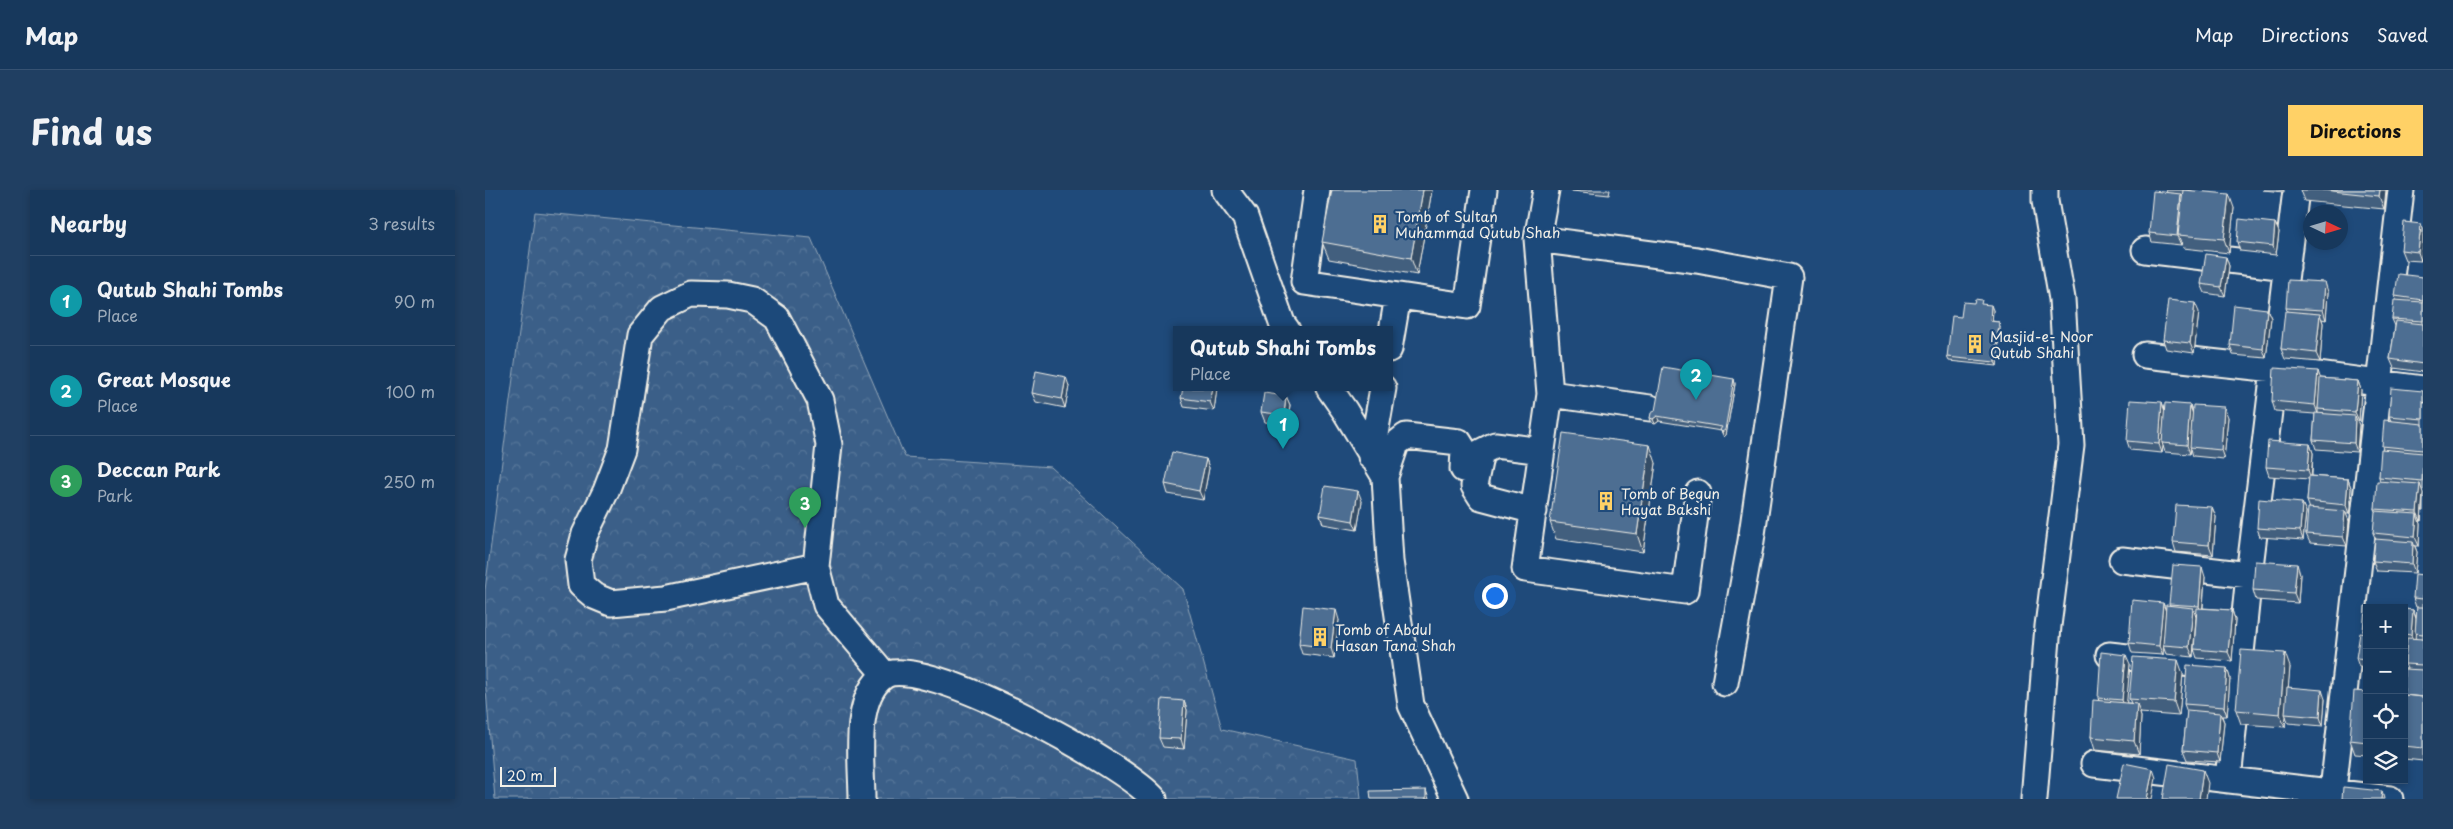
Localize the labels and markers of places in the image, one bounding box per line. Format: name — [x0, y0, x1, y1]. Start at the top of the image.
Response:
place label: Tomb of Sultan Muhammad Qutub Shah — [1395, 206, 1560, 243]
building icon: Tomb of Sultan Muhammad Qutub Shah — [1369, 213, 1391, 235]
place label: Masjid-e- Noor Qutub Shahi — [1990, 326, 2093, 363]
building icon: Masjid-e- Noor Qutub Shahi — [1964, 333, 1986, 355]
pin: 2 — [1680, 359, 1712, 400]
pin: 1 — [1267, 408, 1299, 449]
place label: Tomb of Begun Hayat Bakshi — [1621, 483, 1720, 520]
pin: 3 — [789, 487, 821, 528]
building icon: Tomb of Begun Hayat Bakshi — [1595, 490, 1617, 512]
place label: Tomb of Abdul Hasan Tana Shah — [1335, 619, 1456, 656]
building icon: Tomb of Abdul Hasan Tana Shah — [1309, 626, 1331, 648]

